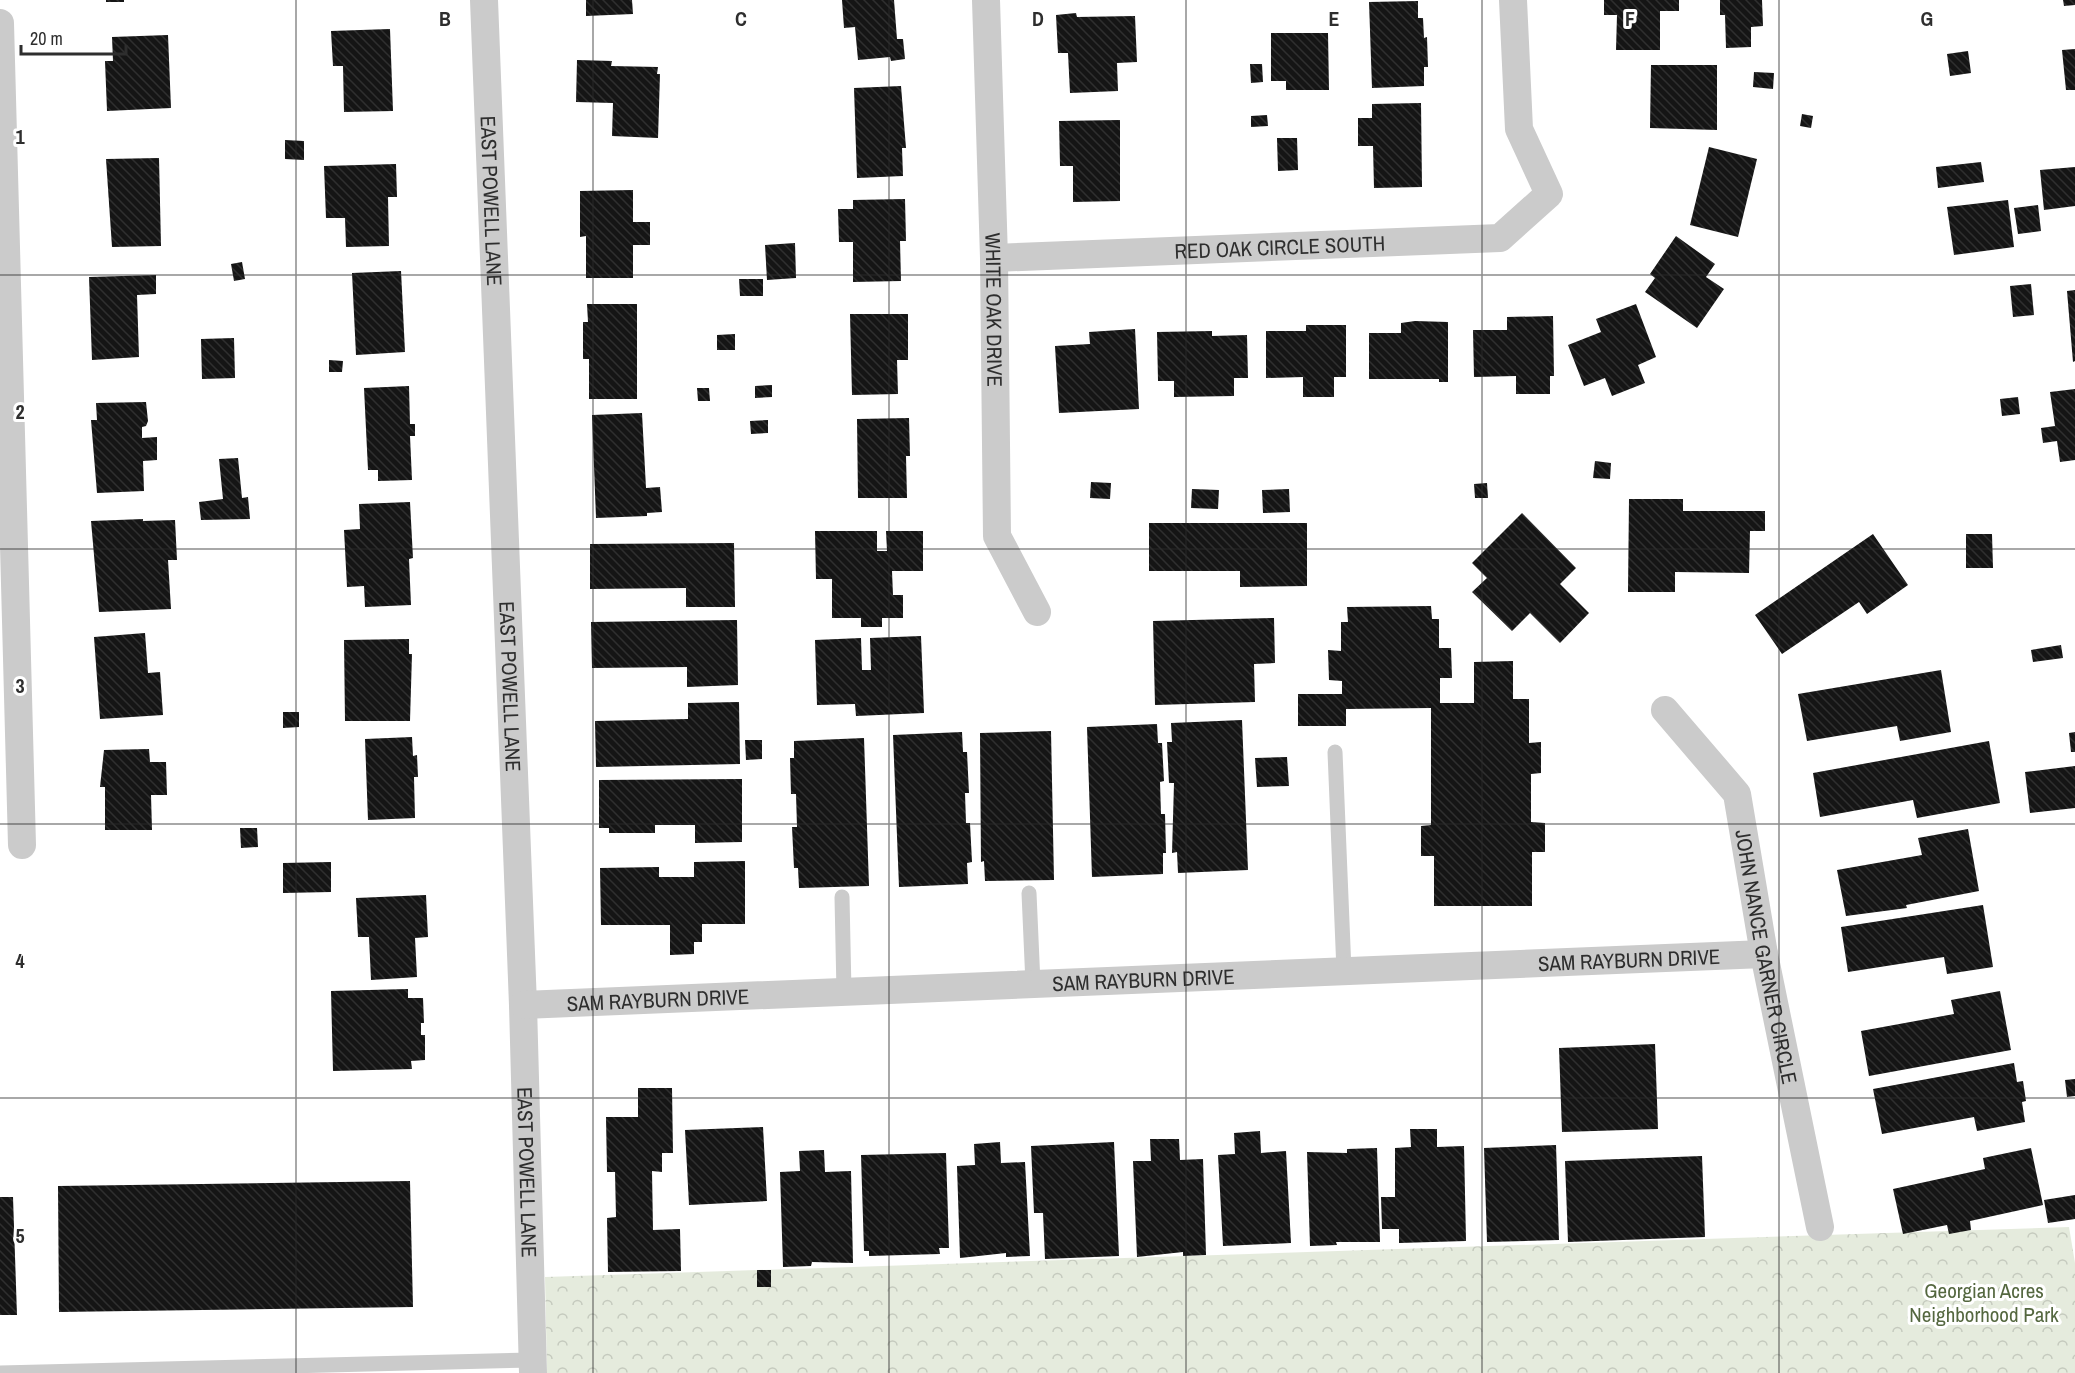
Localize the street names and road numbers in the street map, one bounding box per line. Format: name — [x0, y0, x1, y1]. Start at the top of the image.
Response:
street label: EAST POWELL LANE — [474, 115, 510, 287]
street label: RED OAK CIRCLE SOUTH — [1174, 228, 1386, 265]
street label: WHITE OAK DRIVE — [979, 232, 1010, 387]
street label: EAST POWELL LANE — [493, 601, 528, 772]
street label: JOHN NANCE GARNER CIRCLE — [1729, 827, 1805, 1087]
street label: SAM RAYBURN DRIVE — [1537, 941, 1721, 978]
street label: SAM RAYBURN DRIVE — [1052, 961, 1235, 998]
street label: SAM RAYBURN DRIVE — [566, 981, 750, 1018]
street label: EAST POWELL LANE — [511, 1087, 544, 1258]

